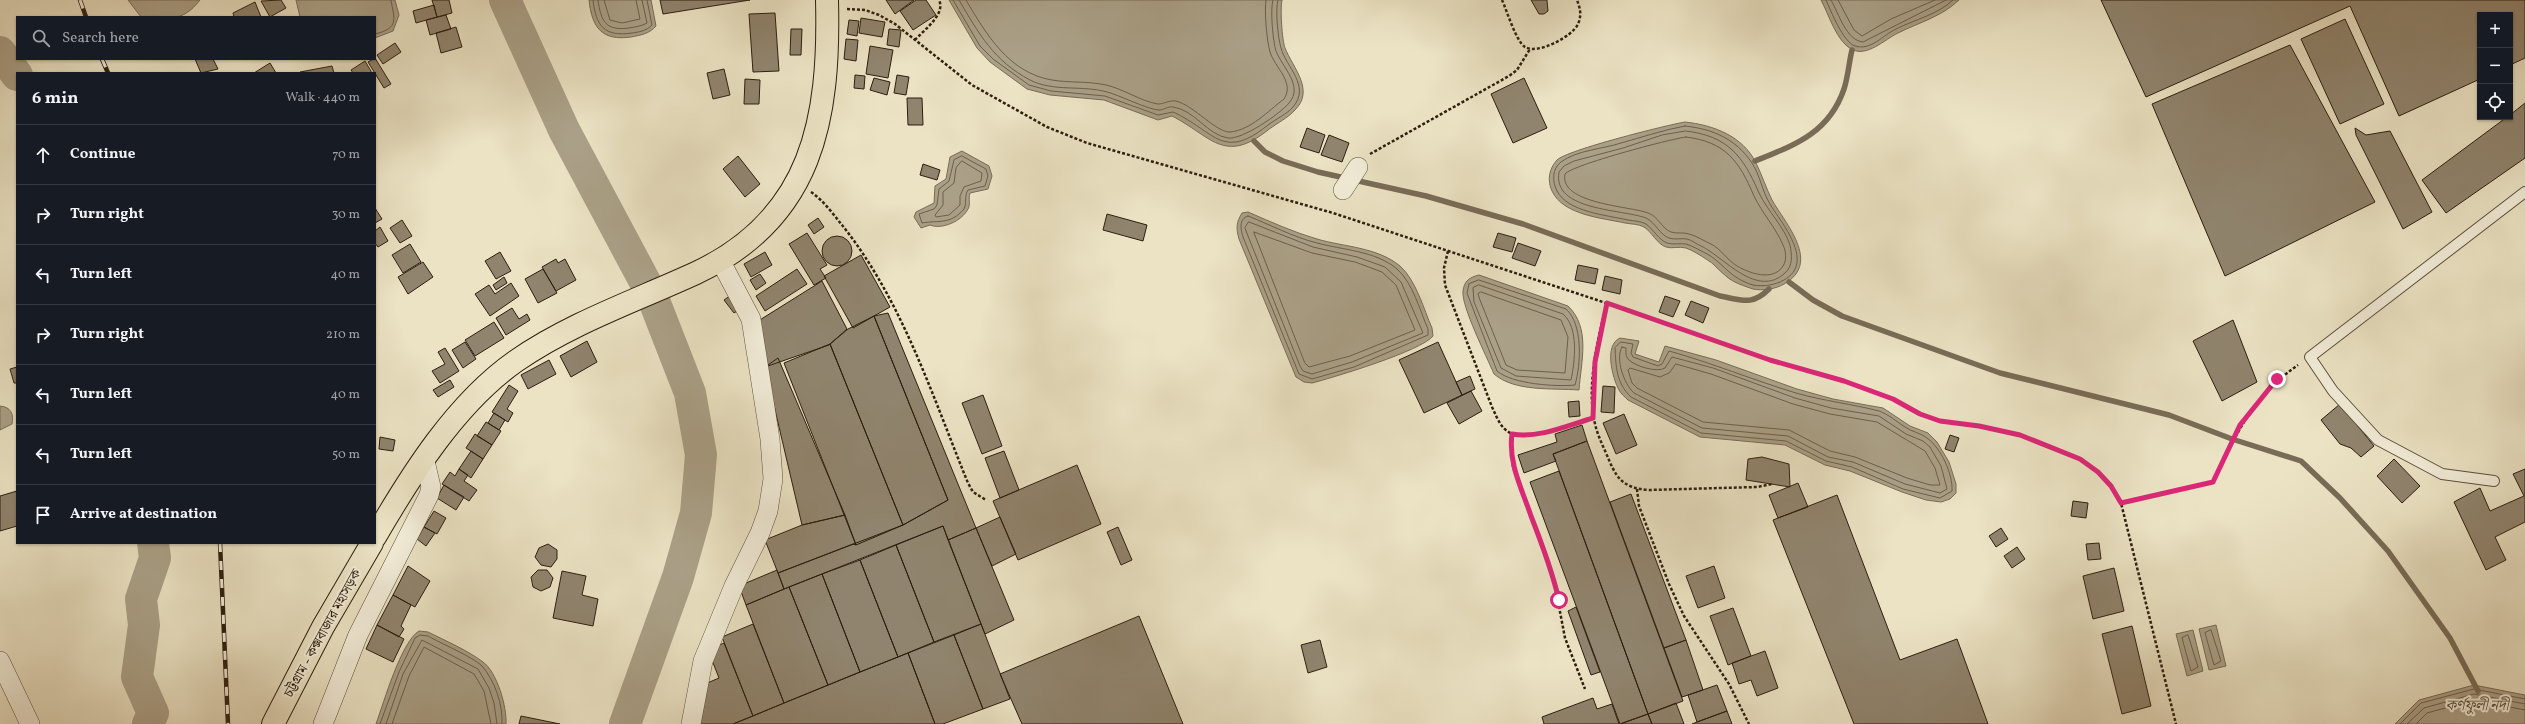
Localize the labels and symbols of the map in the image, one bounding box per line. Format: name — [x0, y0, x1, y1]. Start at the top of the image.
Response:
route end — [2268, 370, 2286, 388]
street label: চট্টগ্রাম - কক্সবাজার মহাসড়ক — [279, 565, 367, 702]
route start — [1550, 591, 1568, 609]
water label: কর্ণফুলী নদী — [2446, 696, 2511, 717]

